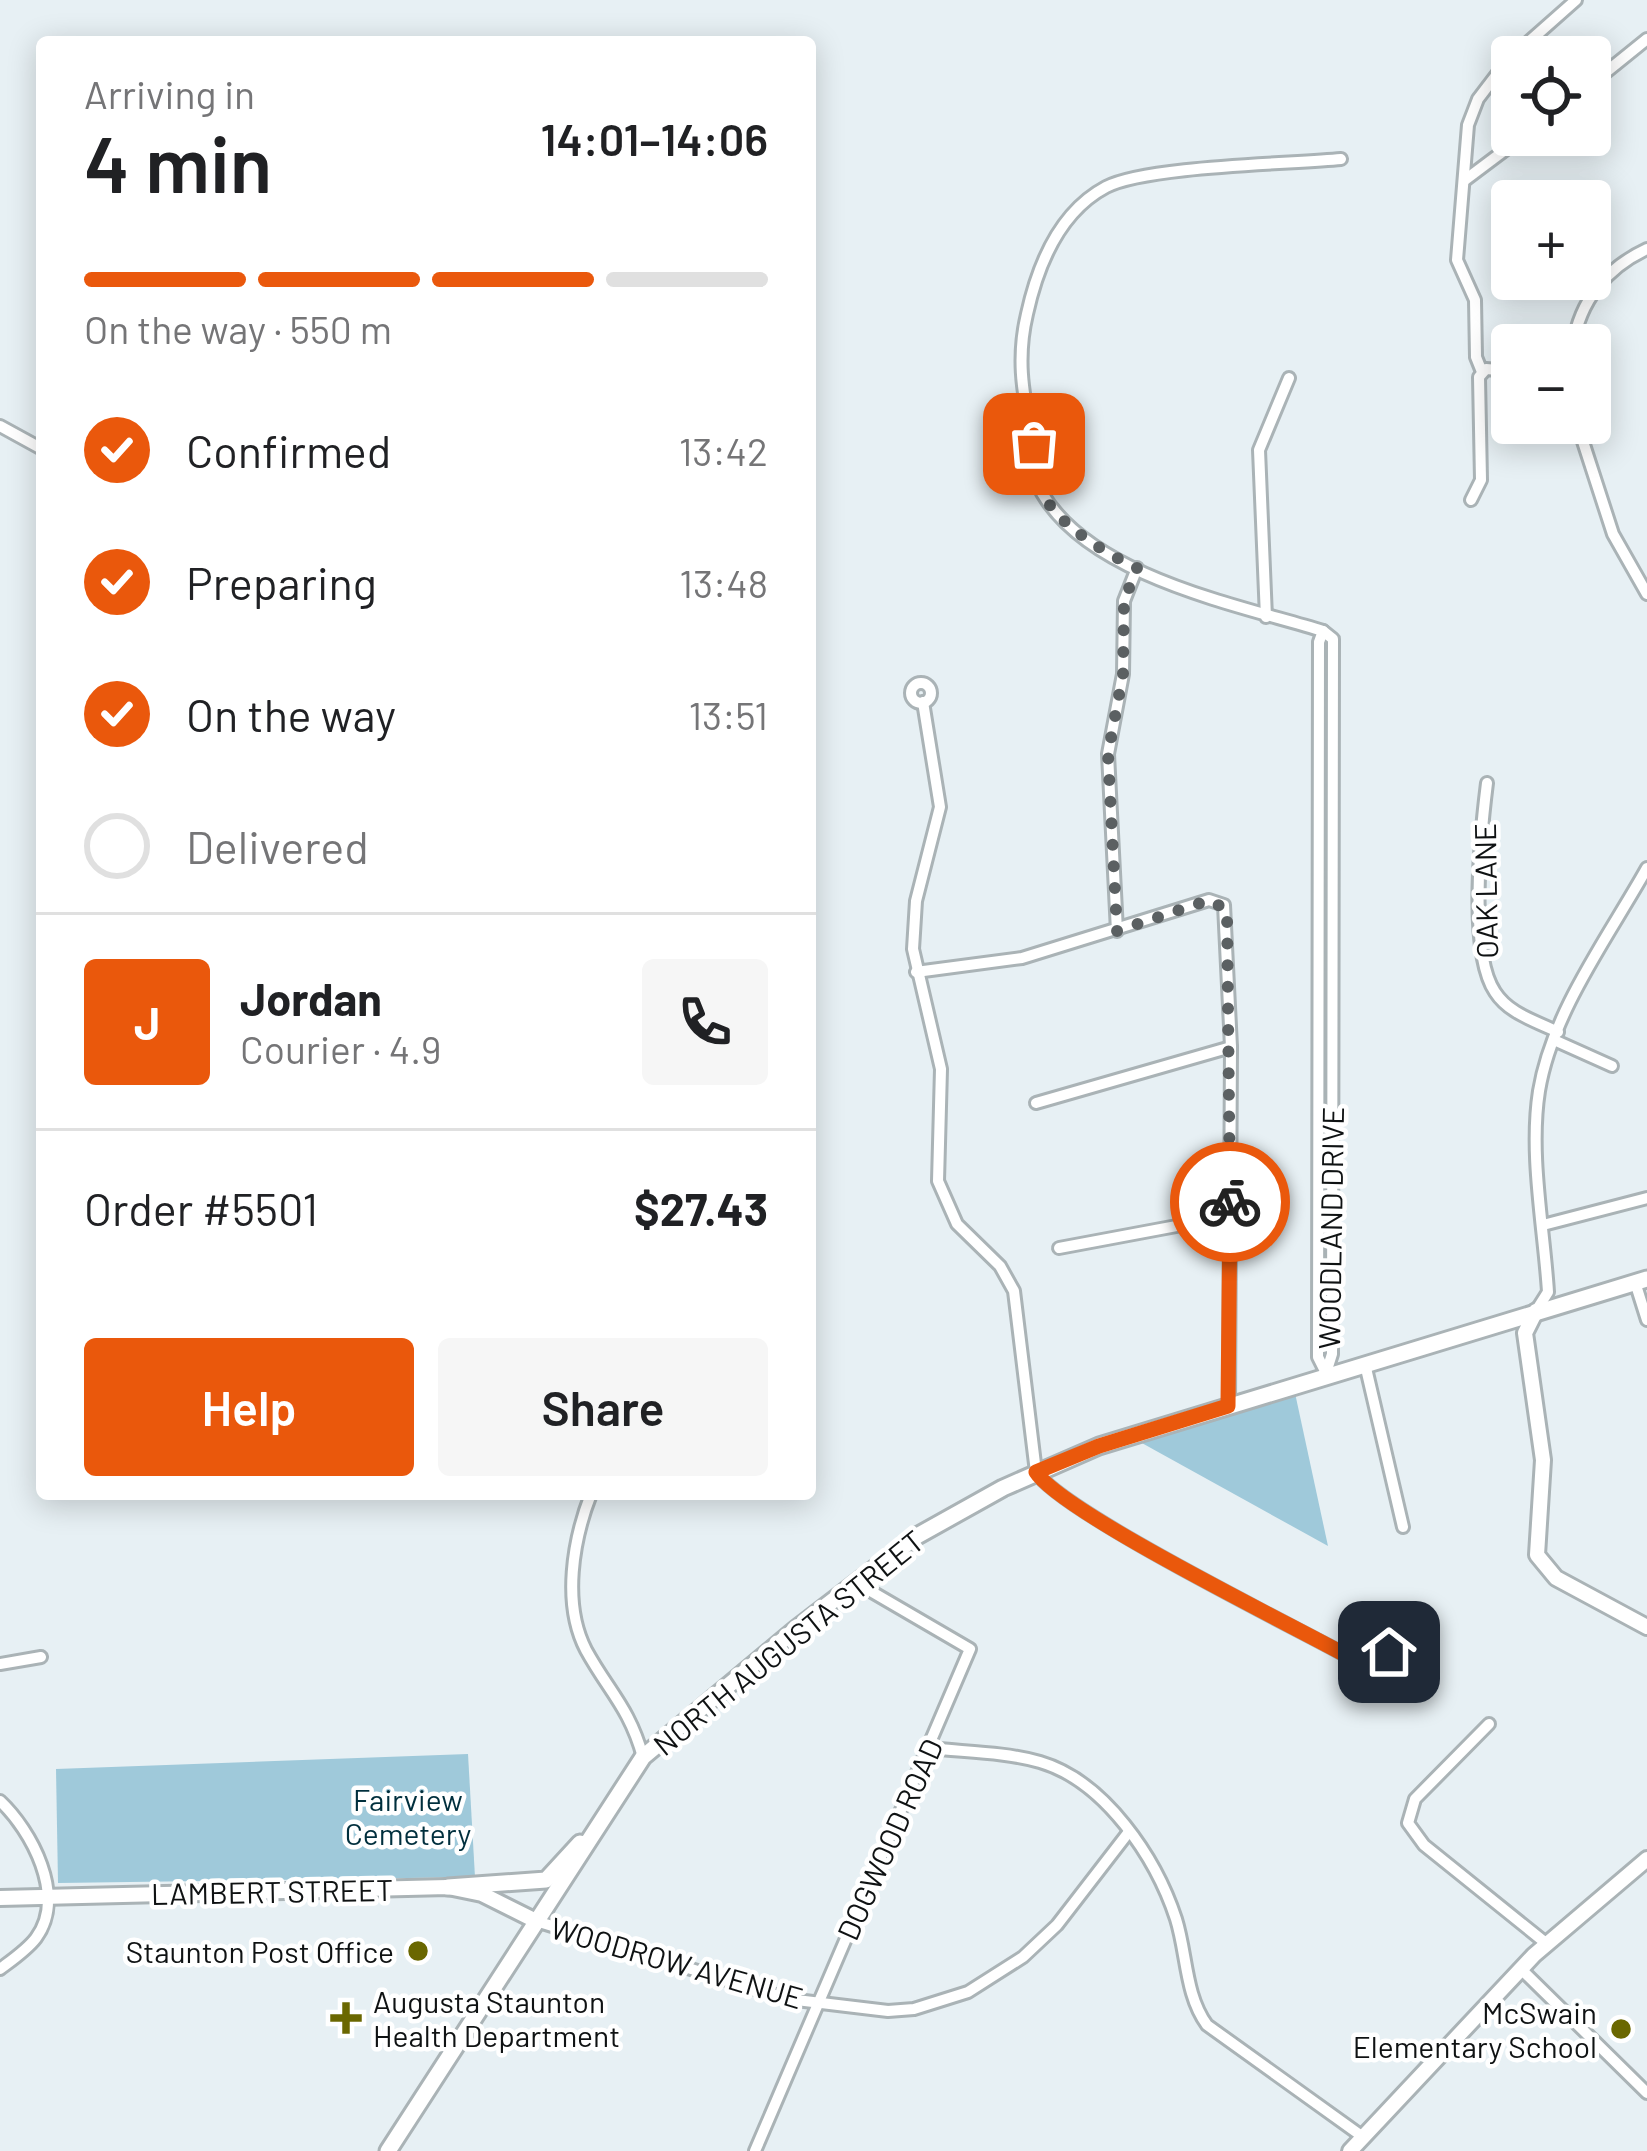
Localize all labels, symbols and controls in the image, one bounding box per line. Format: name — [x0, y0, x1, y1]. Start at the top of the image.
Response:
map controls — [1491, 36, 1611, 444]
button: locate — [1491, 36, 1611, 156]
text: Arriving in — [84, 70, 255, 117]
text: 14:01–14:06 — [541, 111, 768, 165]
text: 4 min — [84, 115, 272, 209]
button: + — [1491, 180, 1611, 300]
text: On the way · 550 m — [84, 305, 392, 352]
button: − — [1491, 324, 1611, 444]
pin — [983, 393, 1085, 495]
icon: bag — [1001, 411, 1067, 477]
icon: check — [84, 417, 150, 483]
text: Confirmed — [186, 423, 391, 477]
text: 13:42 — [679, 427, 768, 474]
icon: check — [84, 549, 150, 615]
text: Preparing — [186, 555, 377, 609]
text: 13:48 — [679, 559, 768, 606]
icon: check — [84, 681, 150, 747]
text: On the way — [186, 687, 396, 741]
text: 13:51 — [688, 691, 768, 738]
text: Delivered — [186, 819, 369, 873]
street label: OAK LANE — [1466, 823, 1504, 959]
button: phone — [642, 959, 768, 1085]
text: Jordan — [240, 971, 382, 1025]
text: J — [134, 995, 160, 1049]
text: Courier · 4.9 — [240, 1025, 441, 1072]
street label: WOODLAND DRIVE — [1310, 1106, 1350, 1350]
courier — [1170, 1142, 1290, 1262]
icon: bike — [1197, 1169, 1263, 1235]
text: Order #5501 — [84, 1181, 318, 1235]
text: $27.43 — [634, 1181, 768, 1235]
button: Help — [84, 1338, 414, 1476]
button: Share — [438, 1338, 768, 1476]
street label: NORTH AUGUSTA STREET — [646, 1522, 930, 1762]
pin — [1338, 1601, 1440, 1703]
icon: home — [1356, 1619, 1422, 1685]
street label: DOGWOOD ROAD — [829, 1733, 949, 1945]
park label: Fairview Cemetery — [345, 1781, 471, 1851]
street label: LAMBERT STREET — [151, 1871, 393, 1911]
street label: WOODROW AVENUE — [547, 1909, 807, 2015]
place label: Staunton Post Office — [126, 1933, 394, 1969]
marker: Staunton Post Office — [405, 1938, 431, 1964]
place label: Augusta Staunton Health Department — [373, 1983, 620, 2053]
place label: McSwain Elementary School — [1353, 1994, 1597, 2064]
marker: Augusta Staunton Health Department — [330, 2002, 362, 2034]
marker: McSwain Elementary School — [1608, 2016, 1634, 2042]

